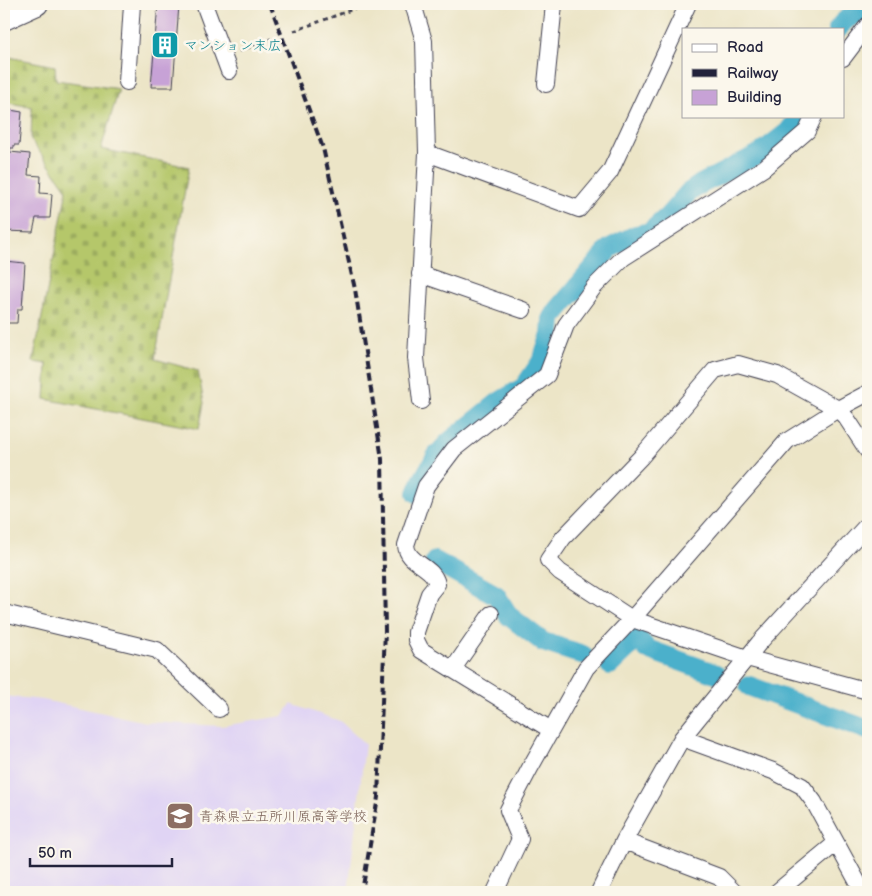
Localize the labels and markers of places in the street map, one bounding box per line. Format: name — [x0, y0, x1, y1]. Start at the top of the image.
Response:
building icon: マンション末広 — [150, 30, 180, 60]
place label: マンション末広 — [184, 37, 281, 54]
school or university icon: 青森県立五所川原高等学校 — [165, 801, 195, 831]
place label: 青森県立五所川原高等学校 — [199, 808, 367, 825]

